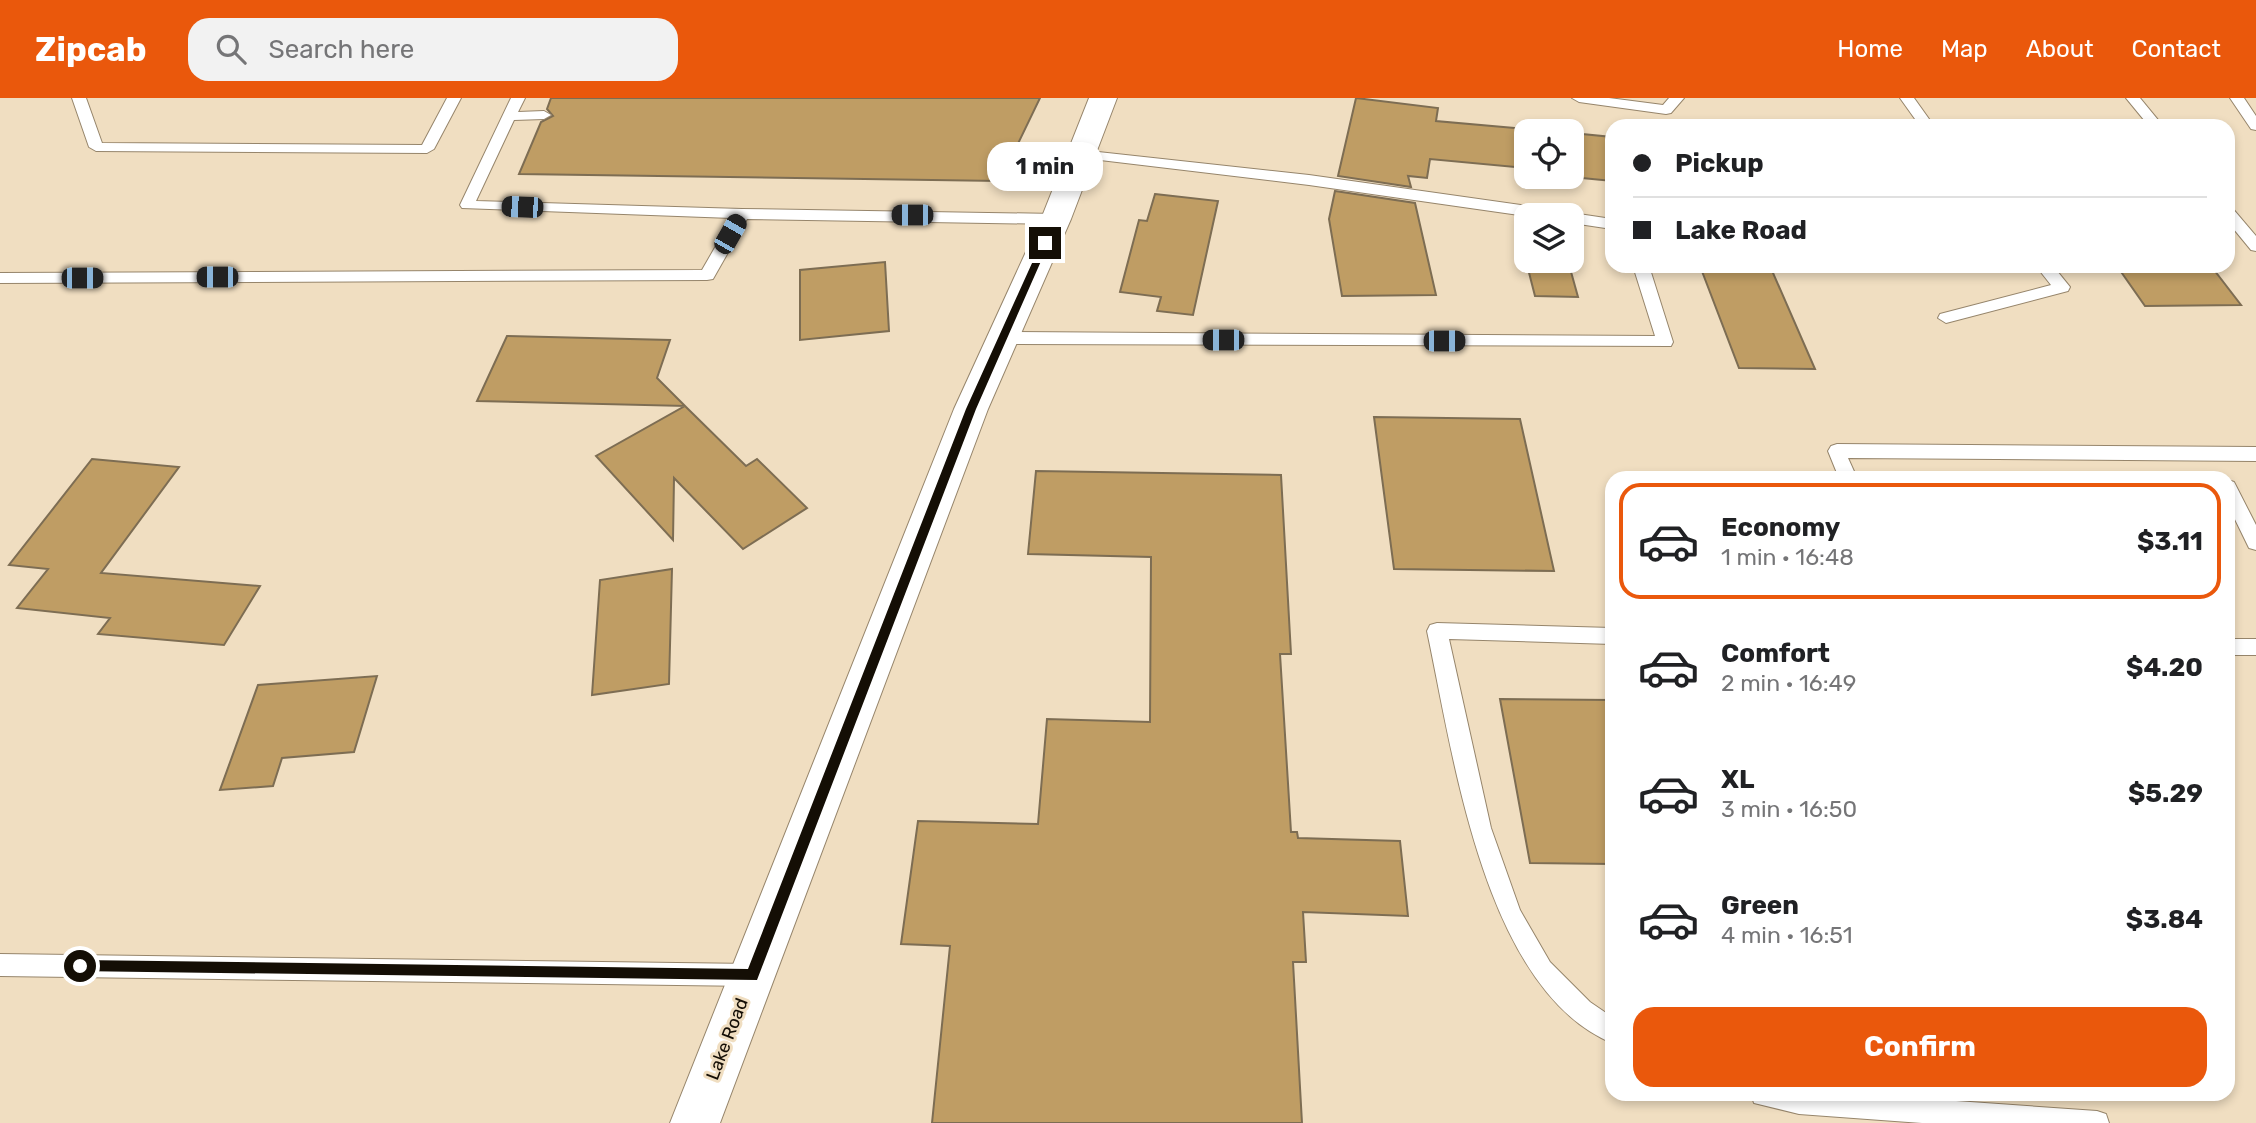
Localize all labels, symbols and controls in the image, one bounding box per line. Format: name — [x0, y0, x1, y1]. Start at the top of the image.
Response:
search box — [188, 18, 678, 81]
text: Zipcab — [35, 30, 146, 69]
icon: search — [212, 30, 250, 68]
text: Search here — [268, 34, 414, 65]
text: Home — [1837, 35, 1903, 63]
text: Map — [1941, 35, 1988, 63]
text: About — [2026, 35, 2094, 63]
text: Contact — [2132, 35, 2221, 63]
map controls — [1514, 119, 1584, 273]
button: locate — [1514, 119, 1584, 189]
callout: 1 min — [987, 142, 1103, 190]
text: Pickup — [1675, 148, 1764, 179]
text: 1 min — [1016, 152, 1074, 180]
car — [501, 196, 544, 218]
button: layers — [1514, 203, 1584, 273]
car — [892, 205, 934, 226]
car — [711, 211, 750, 257]
text: Lake Road — [1675, 215, 1807, 246]
route end — [1029, 227, 1061, 259]
car — [197, 267, 239, 288]
car — [62, 268, 104, 289]
car — [1203, 330, 1245, 351]
car — [1424, 331, 1466, 352]
icon: car — [1637, 510, 1700, 573]
text: Economy — [1721, 512, 1840, 543]
text: $3.11 — [2137, 526, 2203, 557]
text: 1 min · 16:48 — [1721, 543, 1854, 571]
icon: car — [1637, 636, 1700, 699]
text: Comfort — [1721, 638, 1830, 669]
text: $4.20 — [2126, 652, 2203, 683]
text: 2 min · 16:49 — [1721, 669, 1856, 697]
icon: car — [1637, 762, 1700, 825]
text: XL — [1721, 764, 1754, 795]
text: $5.29 — [2128, 778, 2203, 809]
text: 3 min · 16:50 — [1721, 795, 1857, 823]
icon: car — [1637, 888, 1700, 951]
text: Green — [1721, 890, 1799, 921]
text: $3.84 — [2126, 904, 2203, 935]
text: 4 min · 16:51 — [1721, 921, 1852, 949]
route start — [64, 950, 96, 982]
street label: Lake Road — [701, 995, 753, 1083]
button: Confirm — [1633, 1007, 2207, 1087]

